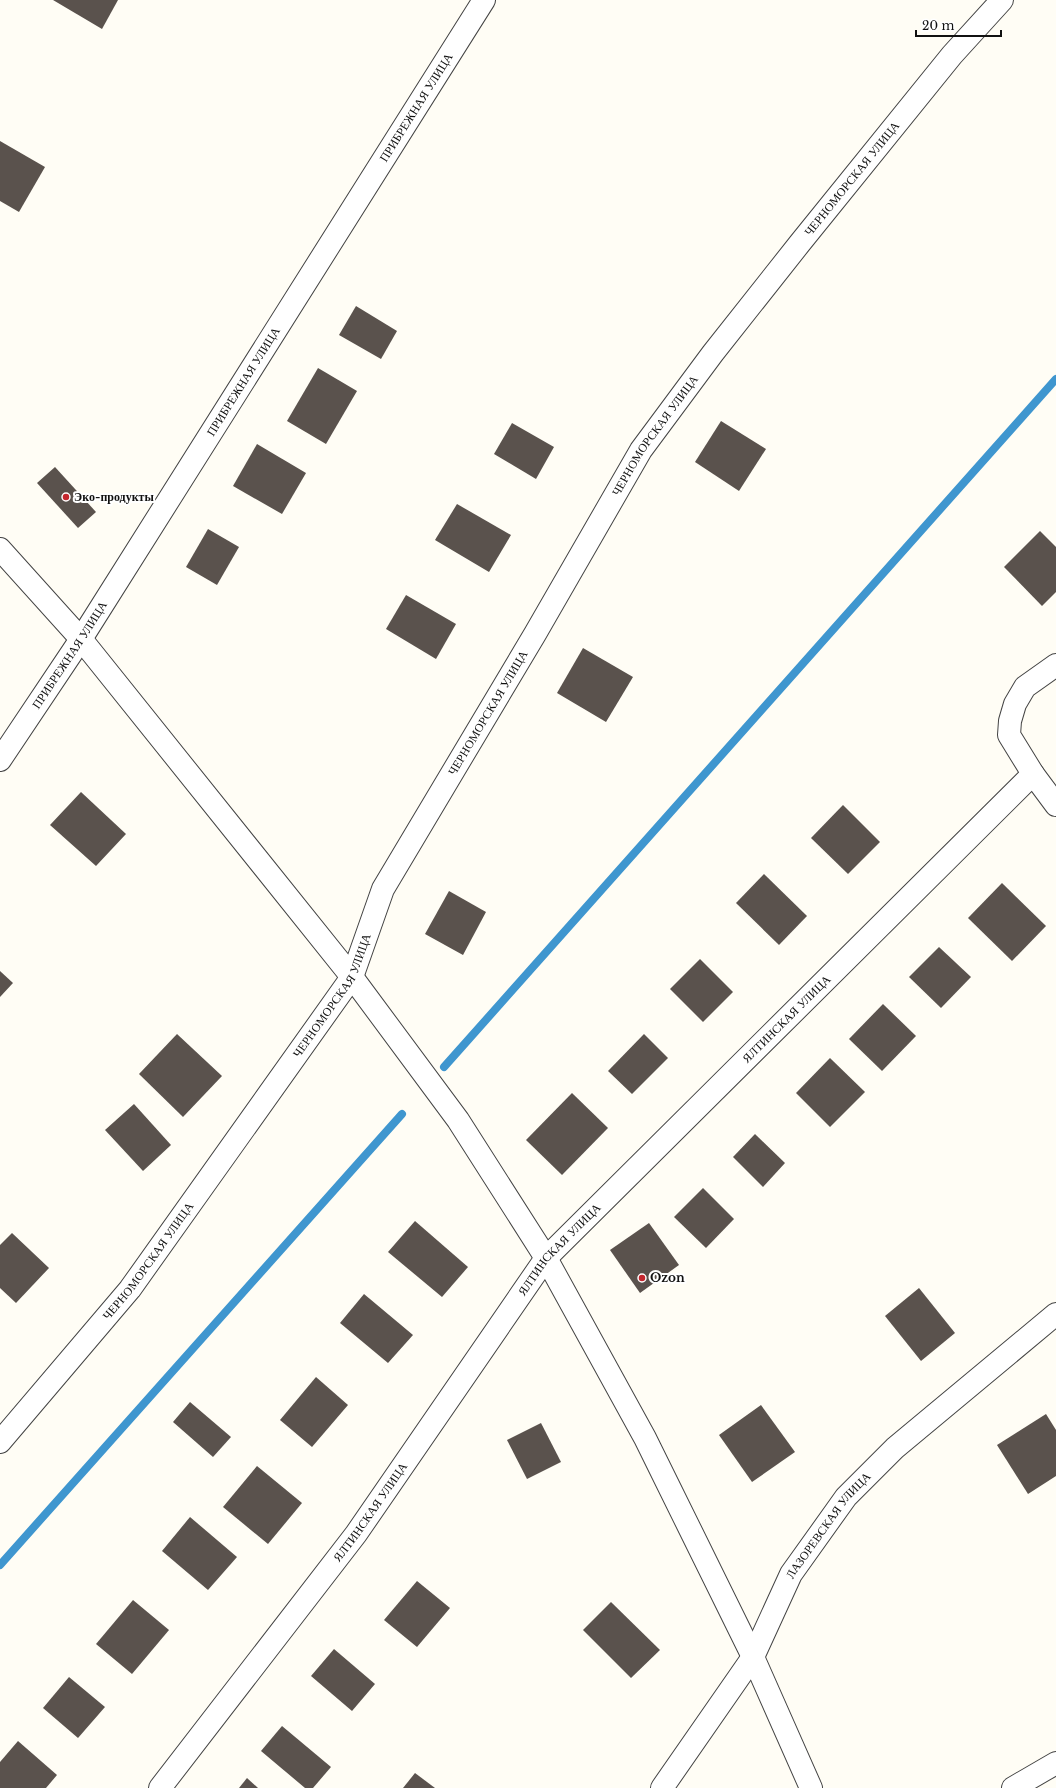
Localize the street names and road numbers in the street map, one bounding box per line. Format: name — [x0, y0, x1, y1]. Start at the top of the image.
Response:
street label: ПРИБРЕЖНАЯ УЛИЦА — [376, 50, 456, 164]
street label: ЧЕРНОМОРСКАЯ УЛИЦА — [801, 118, 903, 239]
street label: ПРИБРЕЖНАЯ УЛИЦА — [203, 324, 283, 438]
street label: ЧЕРНОМОРСКАЯ УЛИЦА — [608, 372, 701, 498]
street label: ПРИБРЕЖНАЯ УЛИЦА — [28, 598, 110, 711]
street label: ЧЕРНОМОРСКАЯ УЛИЦА — [445, 647, 531, 778]
street label: ЧЕРНОМОРСКАЯ УЛИЦА — [289, 931, 374, 1060]
street label: ЯЛТИНСКАЯ УЛИЦА — [739, 971, 834, 1066]
street label: ЧЕРНОМОРСКАЯ УЛИЦА — [99, 1199, 197, 1323]
street label: ЯЛТИНСКАЯ УЛИЦА — [514, 1200, 604, 1298]
street label: ЯЛТИНСКАЯ УЛИЦА — [330, 1459, 410, 1564]
street label: ЛАЗОРЕВСКАЯ УЛИЦА — [782, 1469, 874, 1581]

